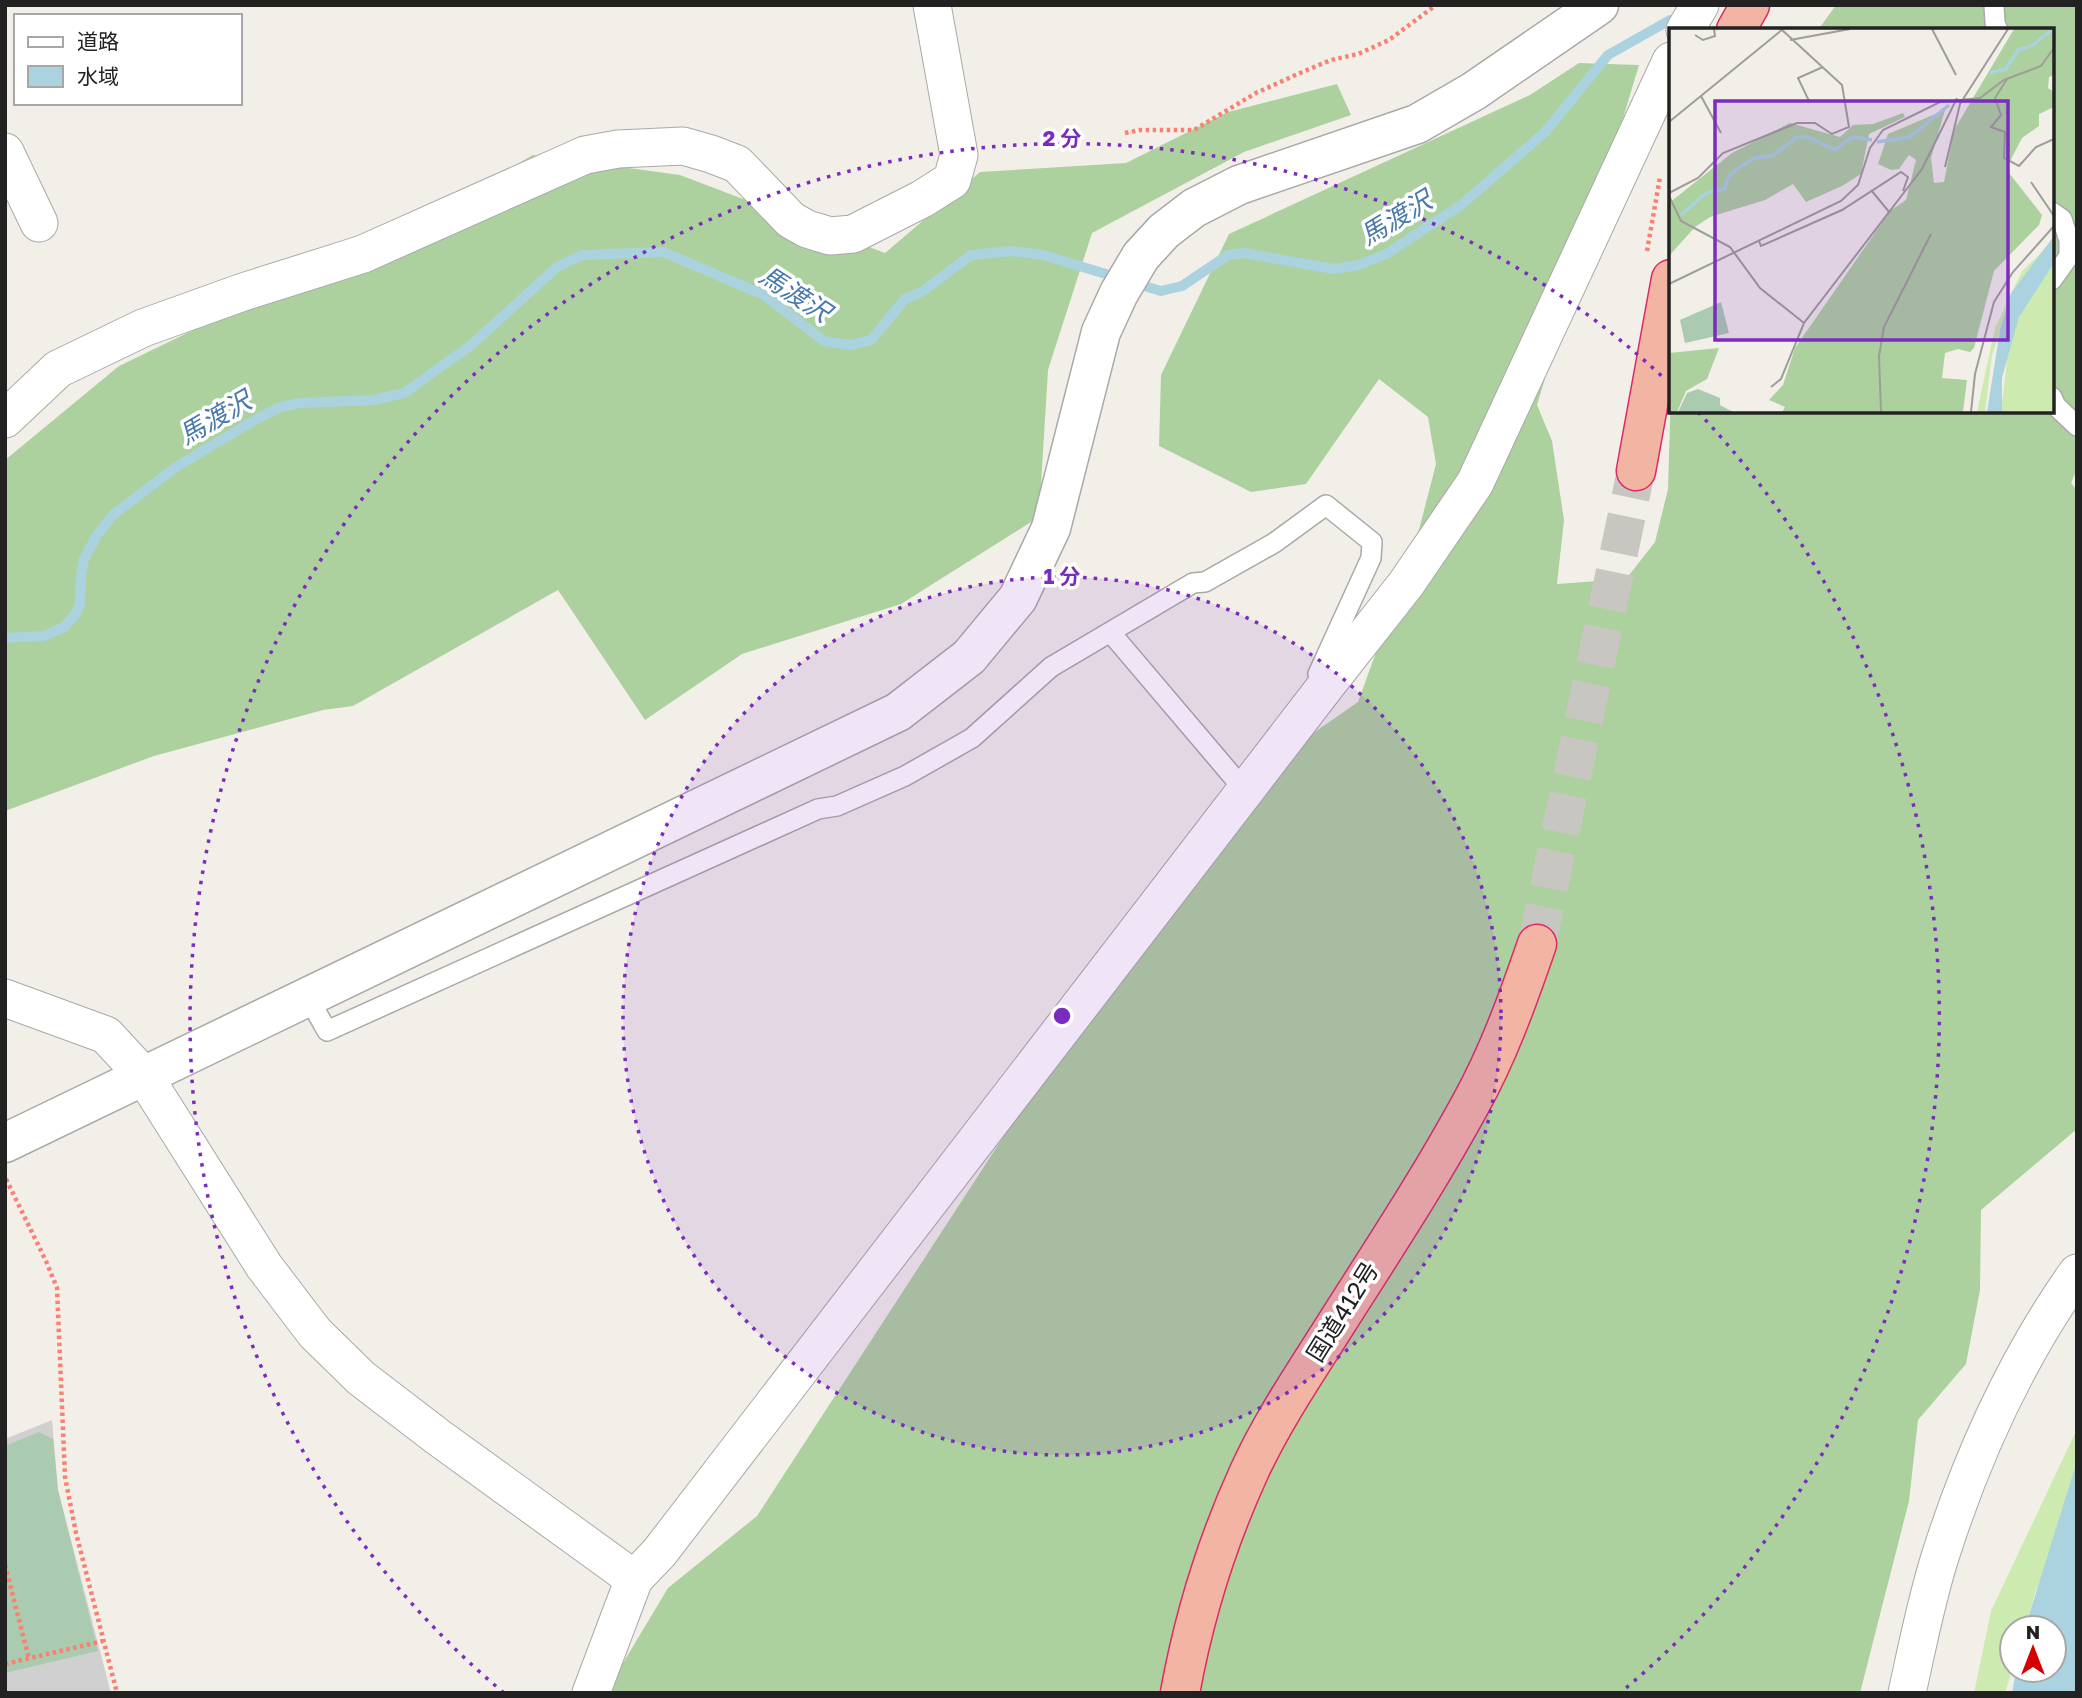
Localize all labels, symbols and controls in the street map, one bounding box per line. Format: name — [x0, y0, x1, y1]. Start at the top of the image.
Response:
legend — [14, 14, 242, 105]
text: 道路 — [77, 28, 119, 54]
inset map — [1669, 28, 2054, 413]
text: 水域 — [77, 63, 119, 89]
text: 2 分 — [1042, 125, 1082, 151]
water label: 馬渡沢 — [1354, 183, 1440, 251]
water label: 馬渡沢 — [754, 259, 839, 329]
water label: 馬渡沢 — [173, 383, 259, 450]
text: 1 分 — [1043, 563, 1081, 589]
centre of rings — [1050, 1004, 1074, 1028]
street label: 国道412号 — [1300, 1256, 1384, 1366]
north arrow — [1998, 1614, 2068, 1684]
text: N — [2026, 1620, 2040, 1643]

